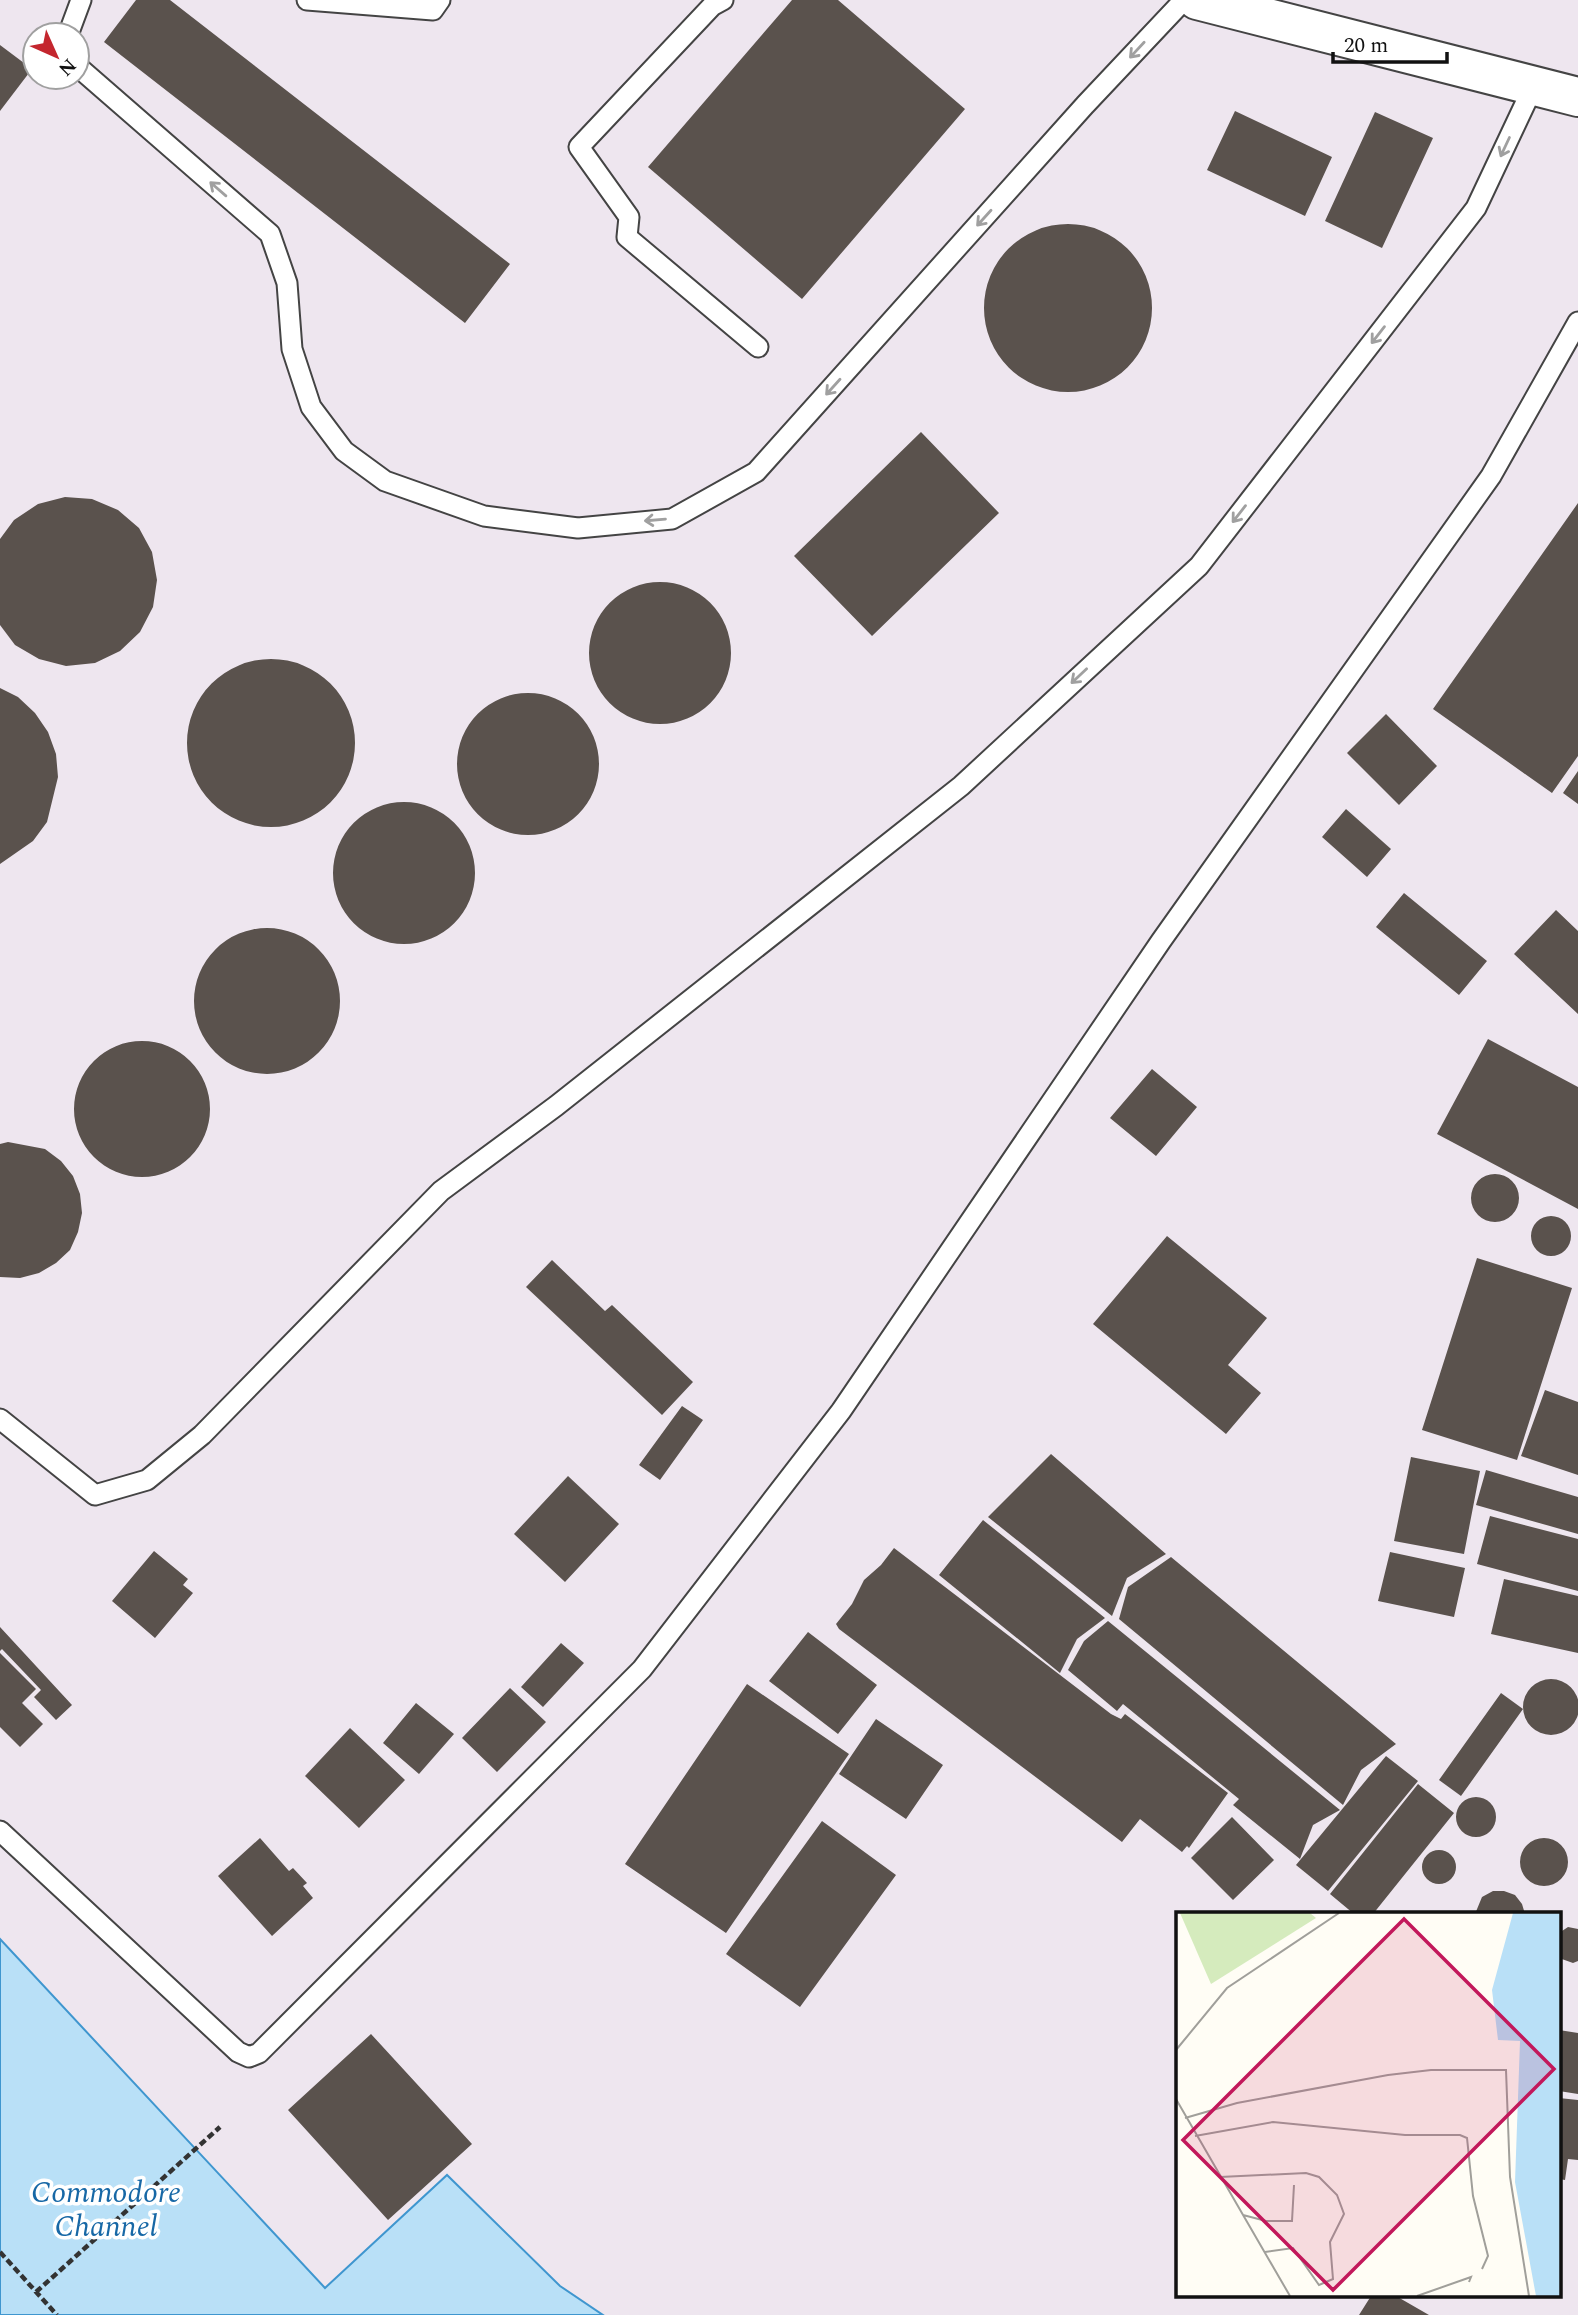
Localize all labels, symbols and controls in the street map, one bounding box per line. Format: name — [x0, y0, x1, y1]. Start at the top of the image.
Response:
north arrow — [21, 21, 91, 91]
scale bar — [1333, 21, 1447, 65]
text: 20 m — [1344, 30, 1388, 62]
one-way arrow — [1129, 41, 1146, 58]
text: N — [51, 51, 83, 83]
one-way arrow — [1498, 136, 1511, 157]
one-way arrow — [210, 181, 228, 197]
one-way arrow — [976, 209, 992, 227]
one-way arrow — [1370, 325, 1385, 343]
one-way arrow — [824, 378, 841, 395]
one-way arrow — [1231, 505, 1246, 523]
one-way arrow — [644, 514, 667, 527]
one-way arrow — [1070, 668, 1088, 684]
inset map — [1176, 1912, 1560, 2298]
water label: Commodore Channel — [31, 2170, 181, 2250]

